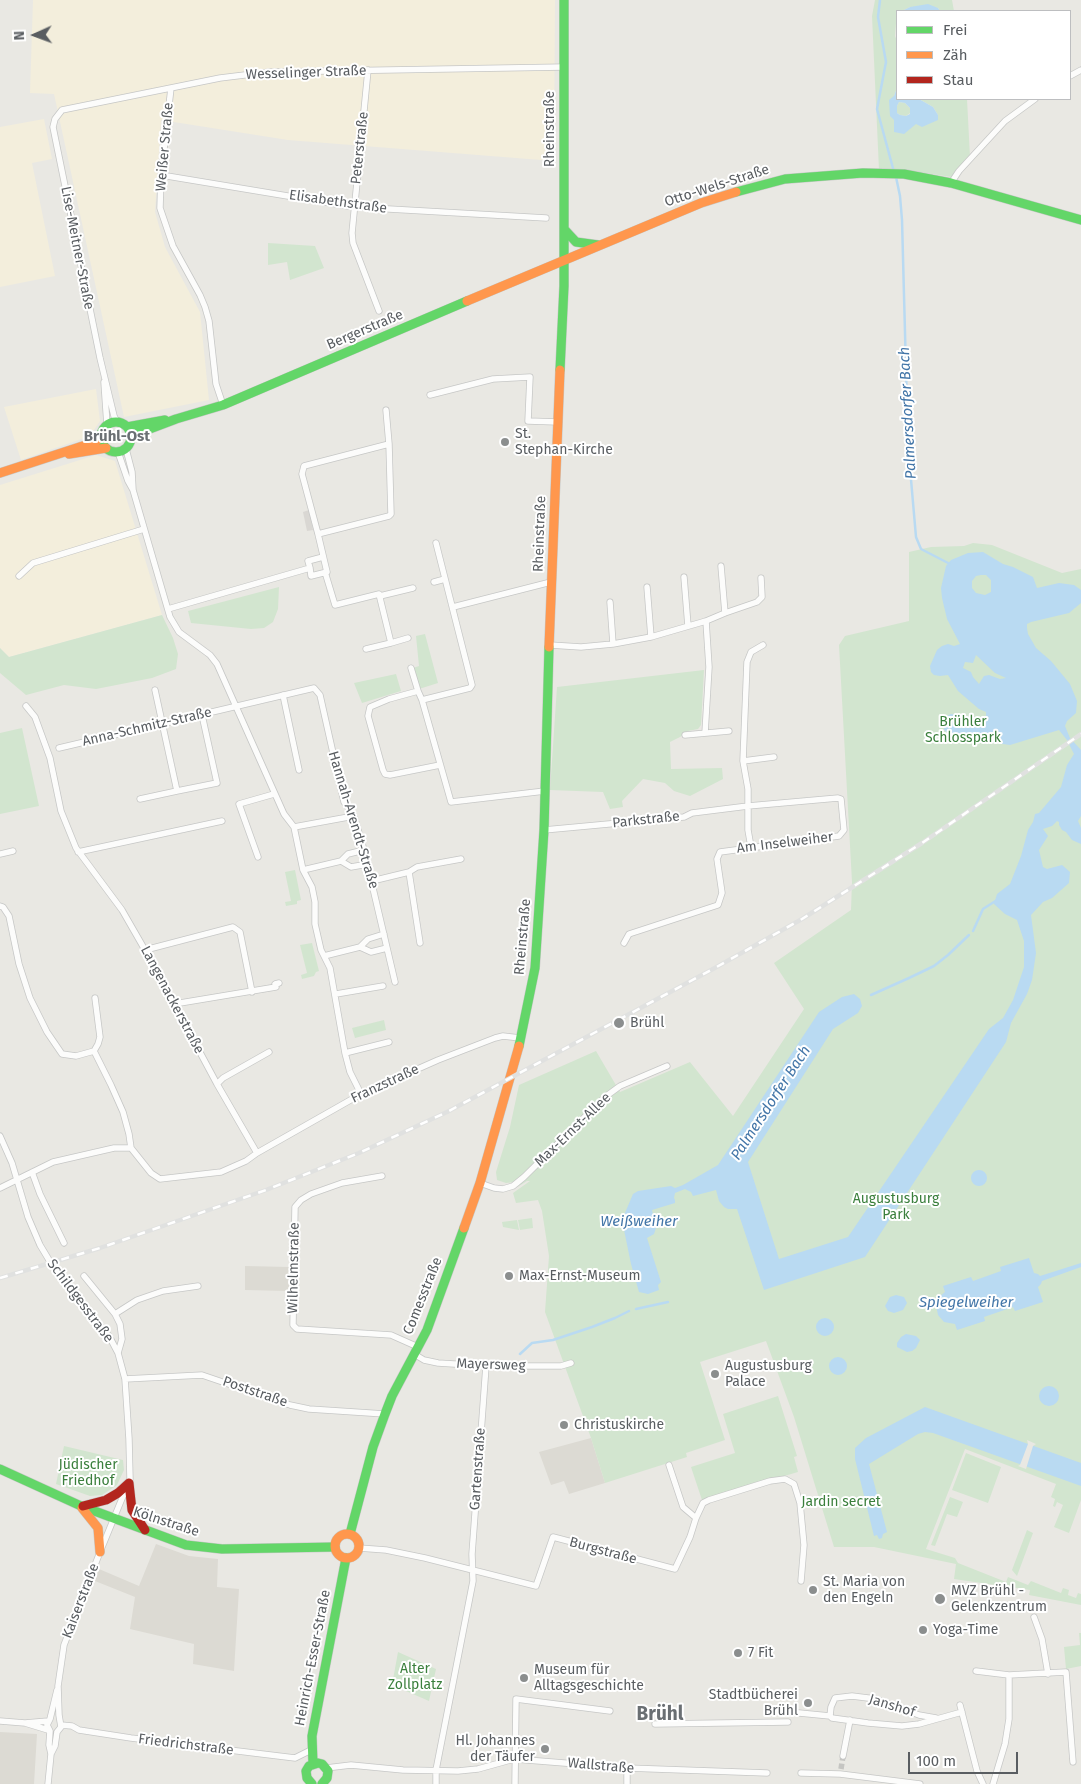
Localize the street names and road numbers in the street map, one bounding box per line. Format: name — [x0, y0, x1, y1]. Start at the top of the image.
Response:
street label: Wesselinger Straße — [245, 62, 367, 84]
street label: Rheinstraße — [542, 91, 558, 167]
street label: Weißer Straße — [153, 102, 177, 192]
street label: Peterstraße — [348, 111, 372, 185]
street label: Otto-Wels-Straße — [662, 161, 772, 211]
street label: Lise-Meitner-Straße — [57, 185, 97, 311]
street label: Elisabethstraße — [288, 187, 388, 217]
street label: Bergerstraße — [324, 306, 406, 354]
street label: Rheinstraße — [530, 495, 550, 573]
street label: Anna-Schmitz-Straße — [81, 704, 213, 750]
street label: Hannah-Arendt-Straße — [324, 749, 382, 891]
street label: Parkstraße — [612, 808, 680, 832]
street label: Am Inselweiher — [736, 829, 834, 857]
street label: Rheinstraße — [511, 898, 535, 976]
street label: Langenackerstraße — [136, 943, 208, 1057]
street label: Franzstraße — [348, 1061, 422, 1107]
street label: Max-Ernst-Allee — [531, 1089, 615, 1171]
street label: Wilhelmstraße — [285, 1222, 303, 1314]
street label: Comesstraße — [400, 1255, 446, 1337]
street label: Schildgesstraße — [43, 1256, 117, 1346]
street label: Mayersweg — [456, 1355, 526, 1375]
street label: Poststraße — [220, 1373, 290, 1411]
street label: Gartenstraße — [467, 1427, 489, 1511]
street label: Kölnstraße — [131, 1503, 201, 1541]
street label: Burgstraße — [567, 1534, 639, 1568]
street label: Kaiserstraße — [59, 1561, 103, 1641]
street label: Heinrich-Esser-Straße — [292, 1588, 334, 1728]
street label: Janshof — [867, 1691, 917, 1721]
street label: Friedrichstraße — [137, 1731, 235, 1759]
street label: Wallstraße — [567, 1755, 635, 1777]

